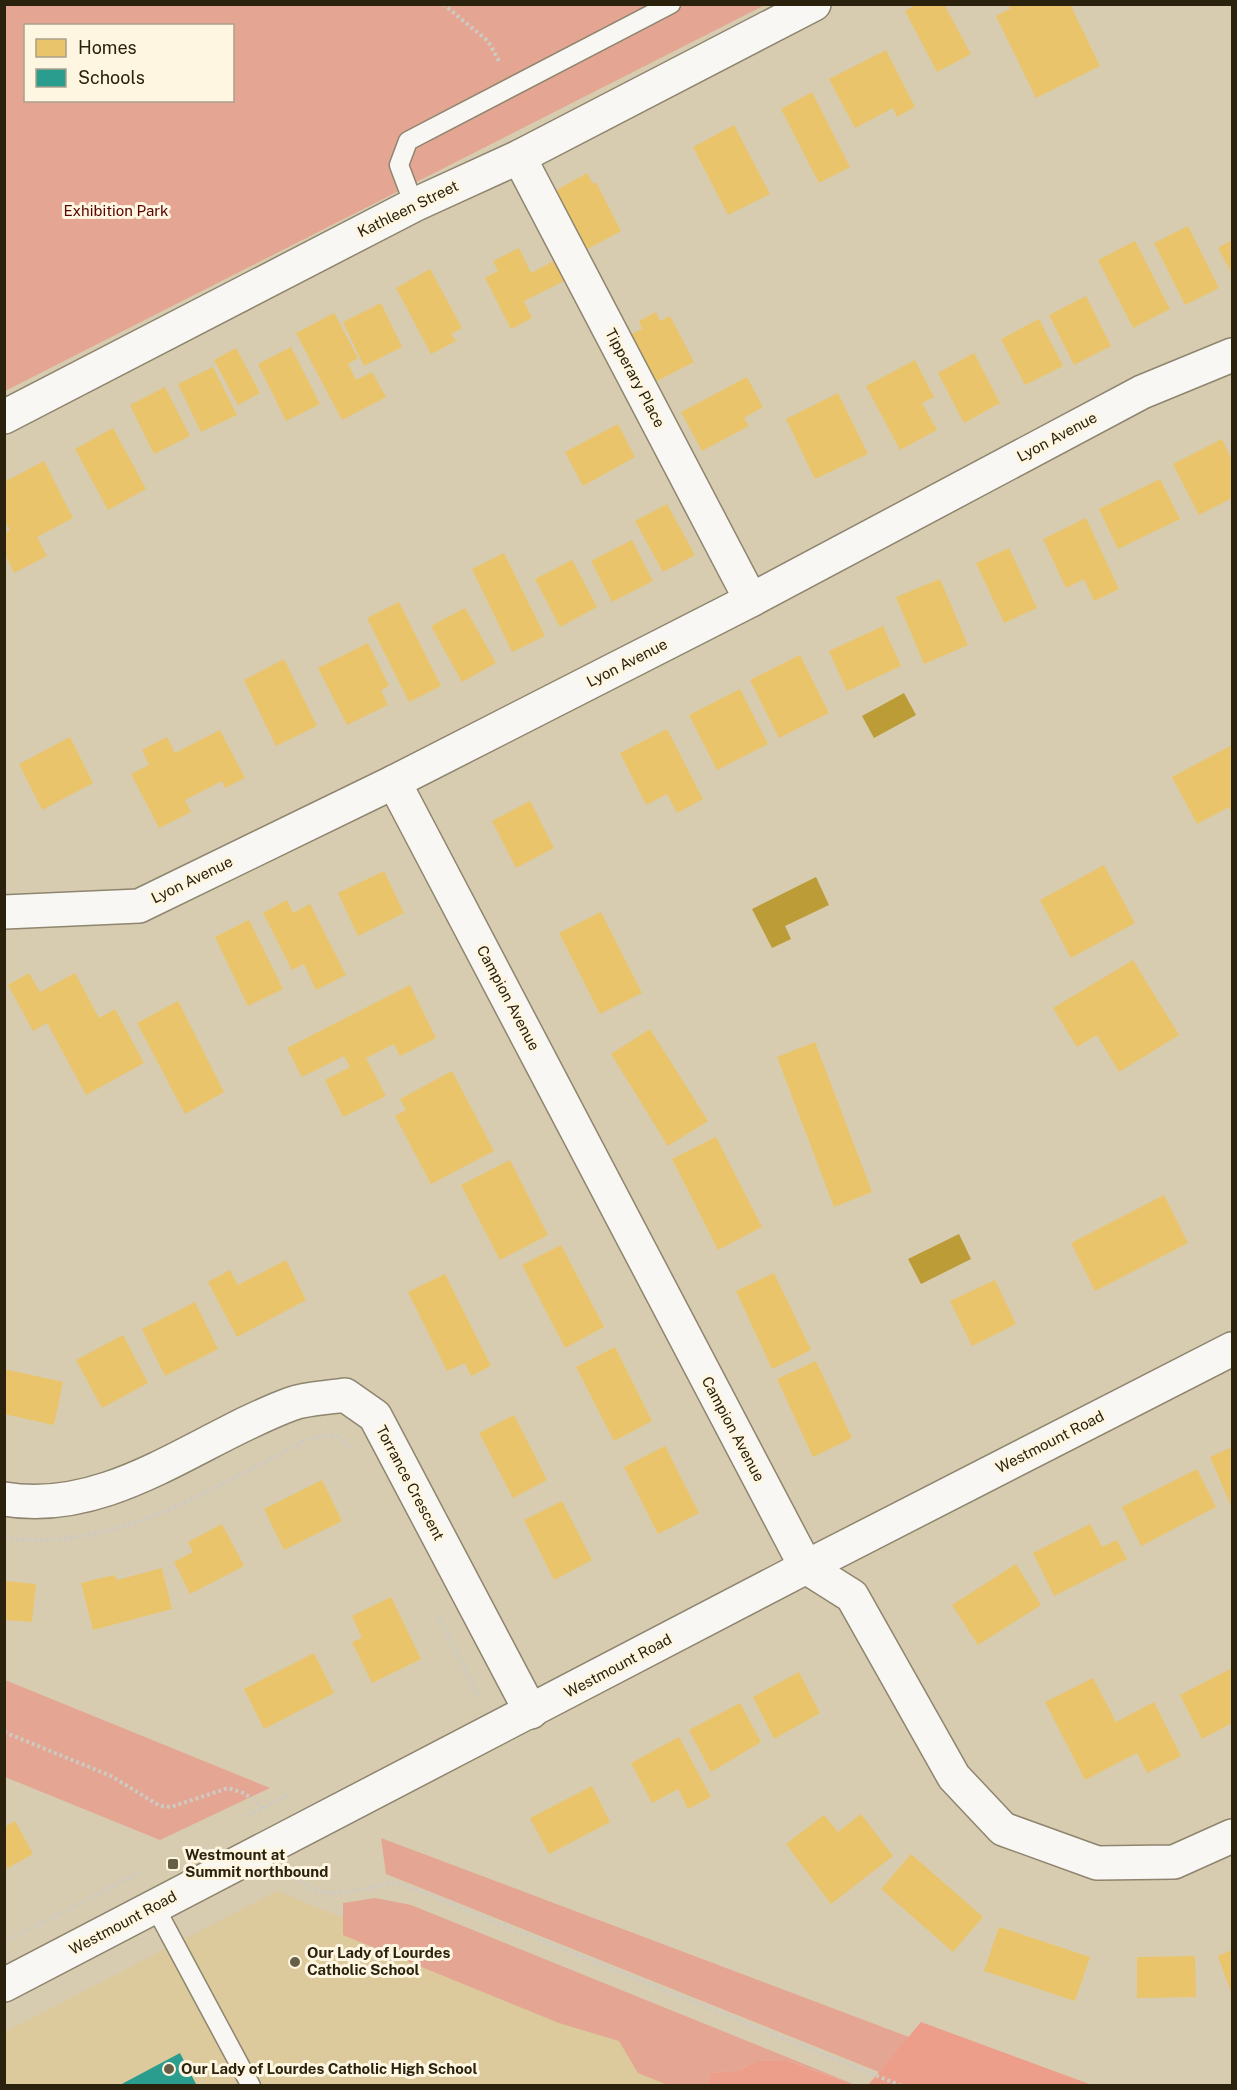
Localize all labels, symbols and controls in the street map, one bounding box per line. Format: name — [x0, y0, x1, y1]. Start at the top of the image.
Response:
legend — [24, 24, 234, 102]
text: Homes — [78, 37, 137, 58]
text: Schools — [78, 67, 145, 88]
street label: Kathleen Street — [355, 177, 461, 240]
park label: Exhibition Park — [63, 202, 169, 219]
street label: Tipperary Place — [602, 325, 669, 430]
street label: Lyon Avenue — [1014, 408, 1100, 465]
street label: Lyon Avenue — [584, 635, 670, 690]
street label: Lyon Avenue — [148, 853, 235, 907]
street label: Campion Avenue — [474, 942, 543, 1053]
street label: Campion Avenue — [699, 1373, 768, 1484]
street label: Westmount Road — [993, 1407, 1107, 1476]
street label: Torrance Crescent — [373, 1422, 448, 1543]
street label: Westmount Road — [561, 1630, 674, 1701]
place label: Westmount at Summit northbound — [185, 1846, 328, 1880]
marker: Westmount at Summit northbound — [166, 1857, 180, 1871]
street label: Westmount Road — [66, 1887, 179, 1958]
place label: Our Lady of Lourdes Catholic School — [307, 1944, 450, 1978]
marker: Our Lady of Lourdes Catholic School — [288, 1955, 302, 1969]
place label: Our Lady of Lourdes Catholic High School — [181, 2060, 477, 2077]
marker: Our Lady of Lourdes Catholic High School — [162, 2062, 176, 2076]

